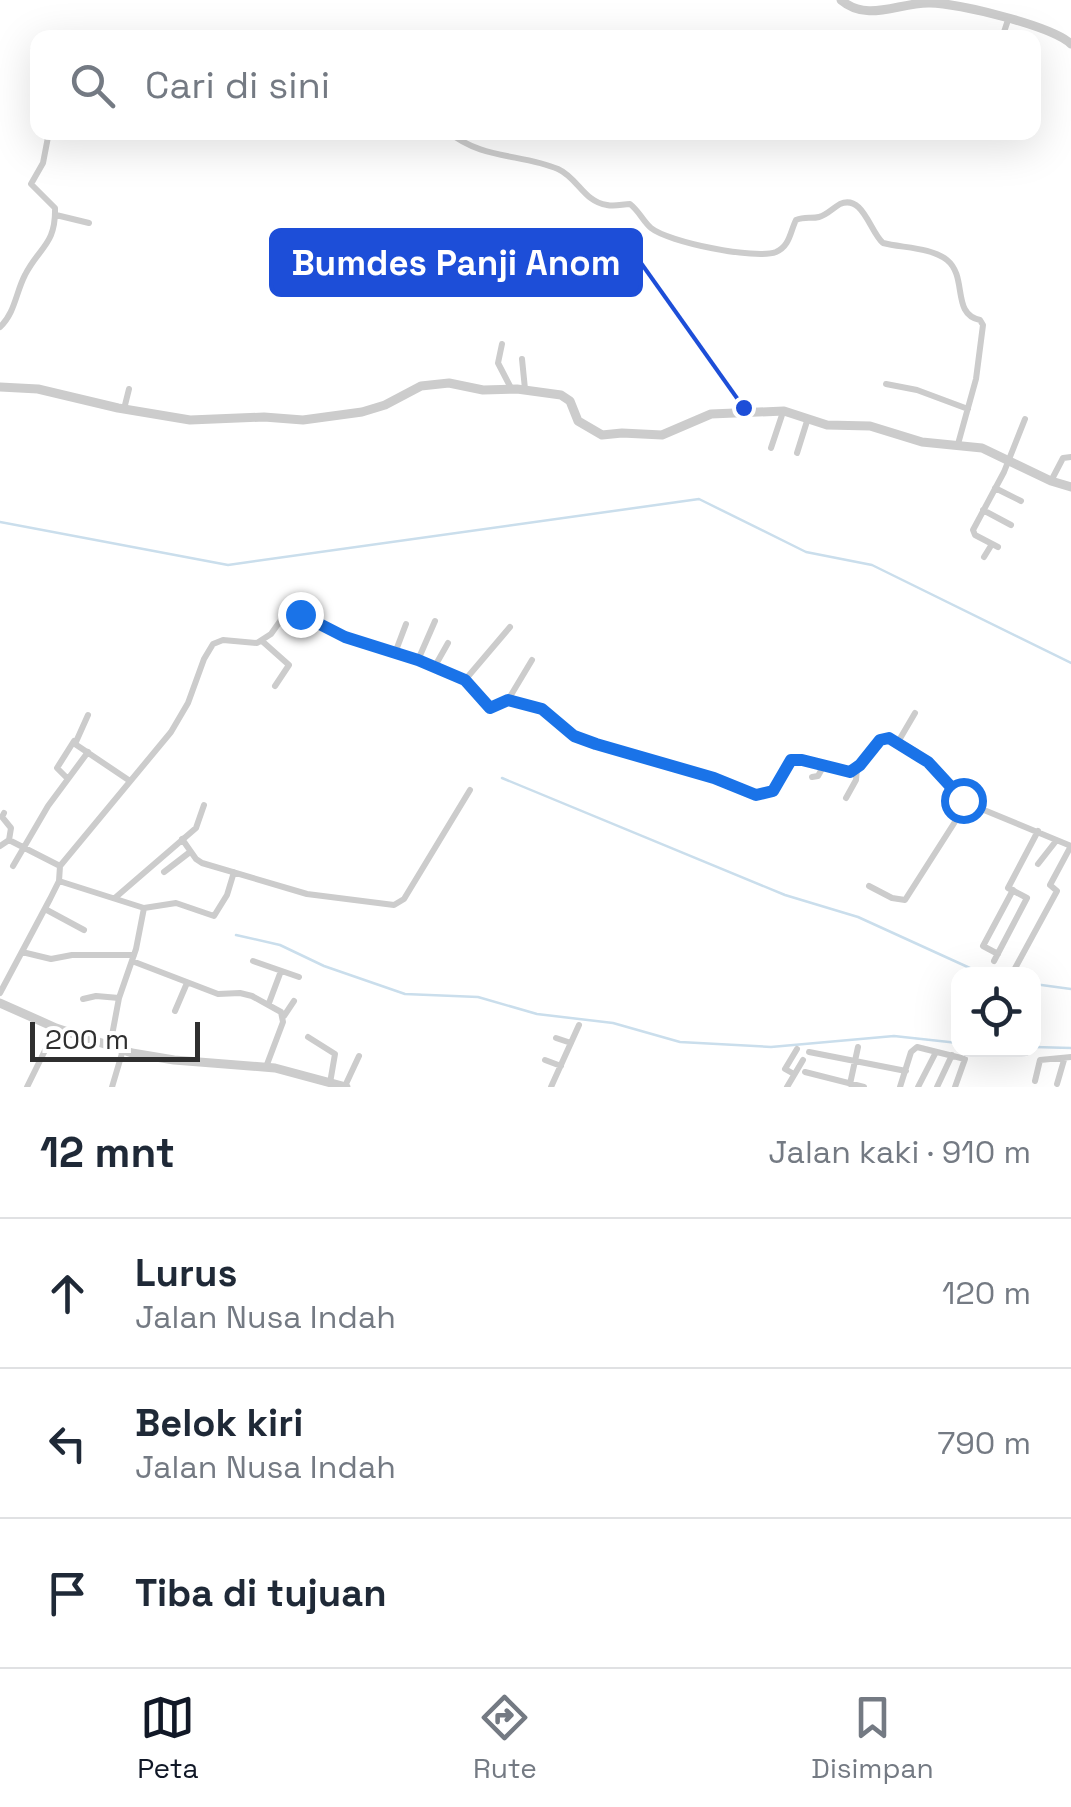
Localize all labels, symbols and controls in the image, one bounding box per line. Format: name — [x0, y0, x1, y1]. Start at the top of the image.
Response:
search box — [30, 30, 1041, 140]
icon: search — [65, 58, 120, 113]
text: Cari di sini — [145, 61, 330, 109]
callout: Bumdes Panji Anom — [271, 230, 641, 295]
text: Bumdes Panji Anom — [291, 241, 621, 285]
route end — [278, 592, 324, 638]
route start — [941, 778, 987, 824]
map controls — [951, 967, 1041, 1057]
button: locate — [951, 967, 1041, 1057]
scale bar — [30, 1017, 200, 1062]
text: 200 m — [45, 1021, 129, 1057]
text: 12 mnt — [40, 1126, 175, 1179]
text: Jalan kaki · 910 m — [768, 1132, 1031, 1172]
text: Lurus — [135, 1249, 237, 1297]
icon: ahead — [40, 1266, 95, 1321]
text: 120 m — [942, 1273, 1031, 1313]
text: Jalan Nusa Indah — [135, 1297, 396, 1337]
text: Belok kiri — [135, 1399, 303, 1447]
icon: left — [40, 1416, 95, 1471]
text: 790 m — [937, 1423, 1031, 1463]
text: Jalan Nusa Indah — [135, 1447, 396, 1487]
icon: arrive — [40, 1566, 95, 1621]
text: Tiba di tujuan — [135, 1569, 387, 1617]
tab: Peta — [137, 1690, 199, 1786]
tab: Rute — [473, 1690, 537, 1786]
tab: Disimpan — [811, 1690, 934, 1786]

